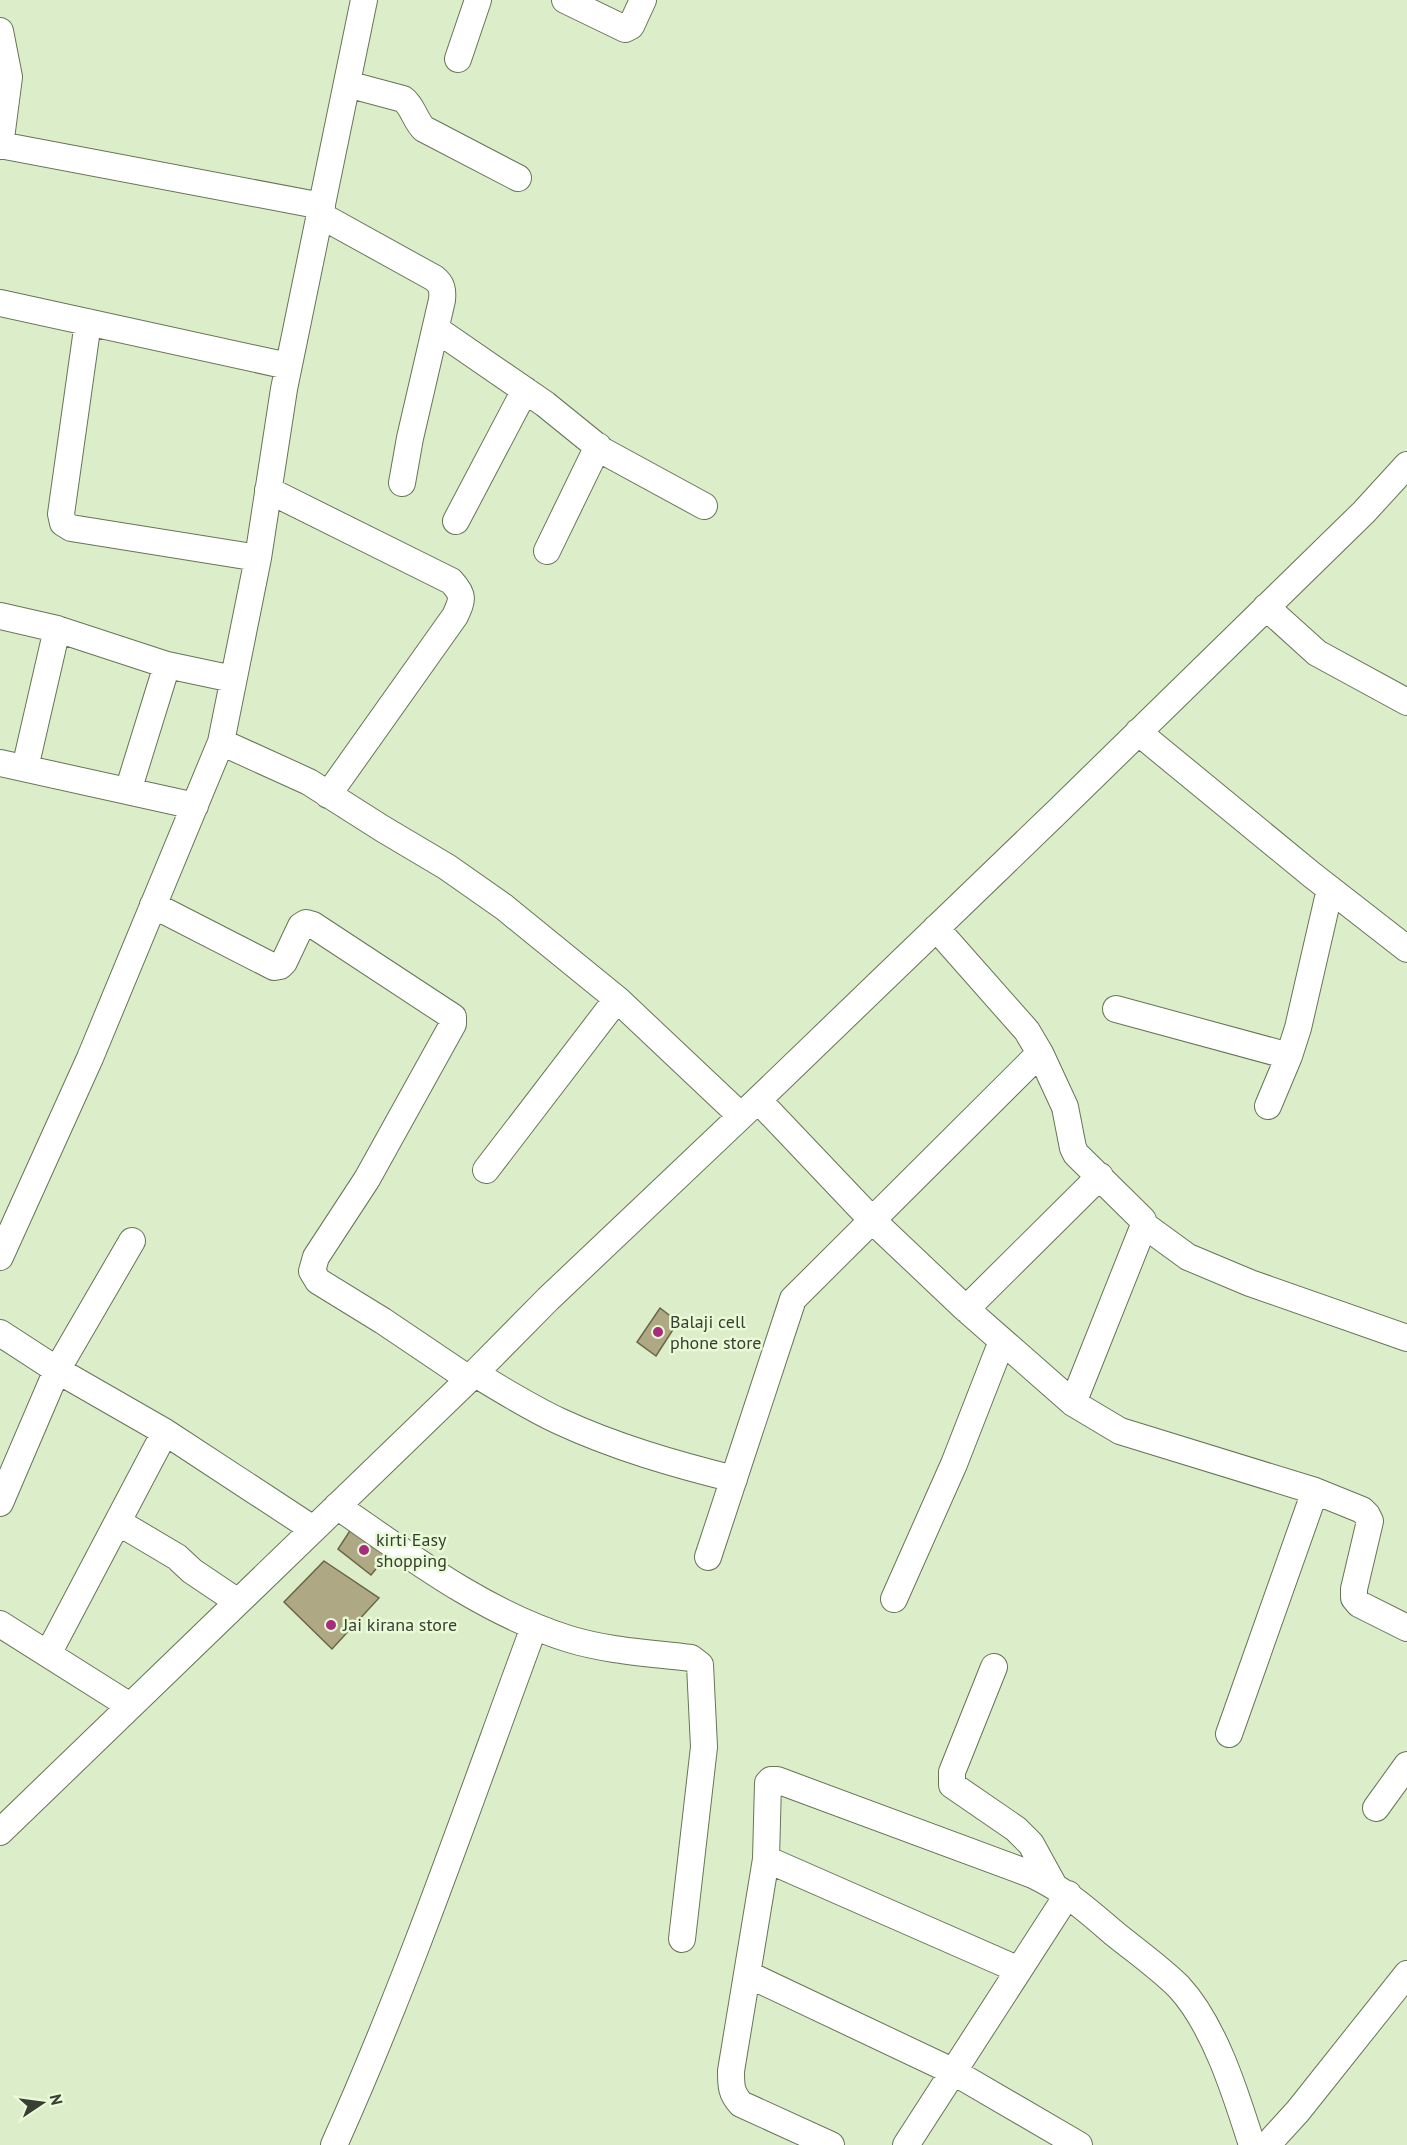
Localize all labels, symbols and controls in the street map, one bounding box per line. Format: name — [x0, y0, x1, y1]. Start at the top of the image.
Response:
place label: Balaji cell phone store — [670, 1310, 761, 1354]
marker: Balaji cell phone store — [651, 1325, 665, 1339]
place label: kirti Easy shopping — [376, 1528, 447, 1572]
marker: kirti Easy shopping — [357, 1543, 371, 1557]
place label: Jai kirana store — [342, 1613, 457, 1636]
marker: Jai kirana store — [324, 1618, 338, 1632]
north arrow — [12, 2073, 72, 2133]
text: N — [46, 2092, 68, 2107]

